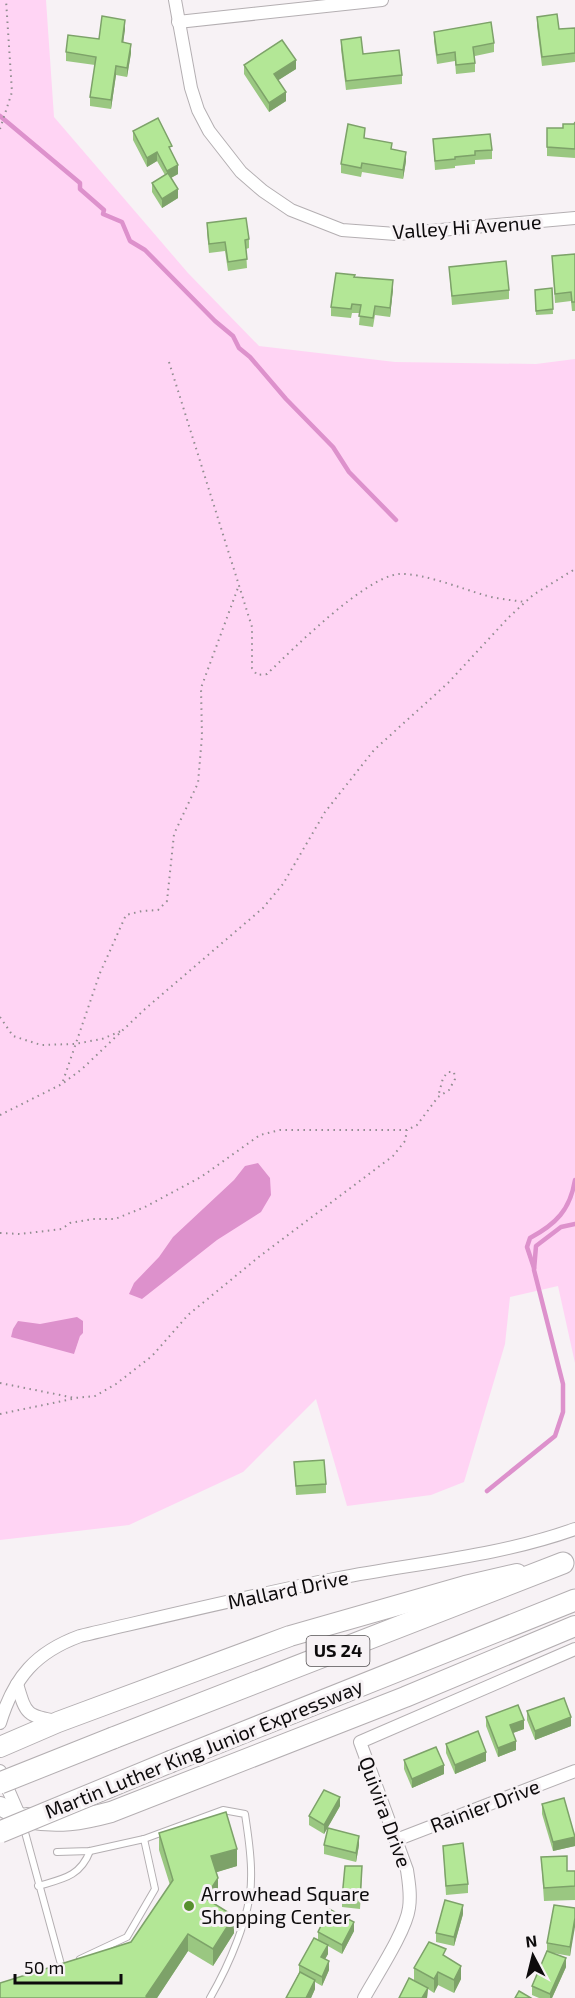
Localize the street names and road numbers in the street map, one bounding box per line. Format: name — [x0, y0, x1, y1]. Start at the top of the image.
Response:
street label: Valley Hi Avenue — [392, 209, 542, 243]
street label: Mallard Drive — [225, 1565, 350, 1614]
road number: US 24 — [306, 1636, 370, 1666]
street label: Martin Luther King Junior Expressway — [41, 1673, 367, 1823]
street label: Quivira Drive — [355, 1753, 417, 1870]
street label: Rainier Drive — [427, 1773, 543, 1837]

